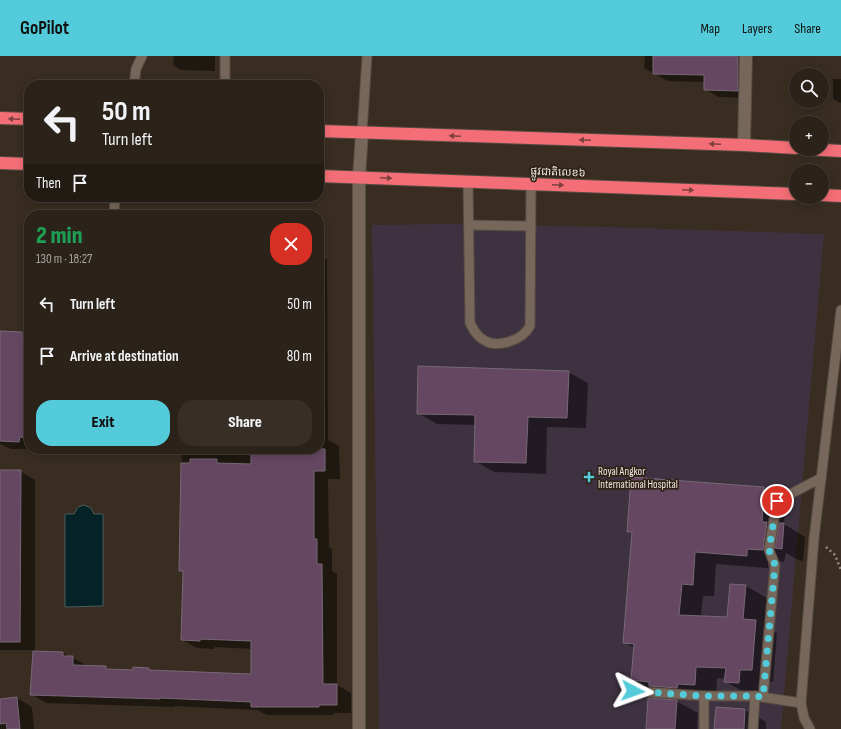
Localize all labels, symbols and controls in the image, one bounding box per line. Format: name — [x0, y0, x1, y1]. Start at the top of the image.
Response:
text: GoPilot — [20, 17, 69, 40]
text: Map — [700, 20, 720, 37]
text: Layers — [742, 20, 772, 37]
text: Share — [794, 20, 821, 37]
map controls — [789, 68, 829, 204]
button: search — [789, 68, 829, 108]
text: 50 m — [102, 95, 151, 128]
icon: left — [36, 96, 88, 148]
one-way arrow — [8, 116, 21, 122]
button: + — [789, 116, 829, 156]
text: Turn left — [102, 129, 153, 150]
one-way arrow — [448, 133, 461, 139]
one-way arrow — [578, 137, 591, 143]
one-way arrow — [709, 141, 721, 148]
street label: ផ្លូវជាតិលេខ៦ — [530, 164, 586, 183]
button: − — [789, 164, 829, 204]
icon: arrive — [69, 172, 91, 194]
text: Then — [36, 174, 61, 193]
one-way arrow — [380, 175, 393, 181]
one-way arrow — [552, 182, 565, 188]
one-way arrow — [682, 187, 695, 193]
text: 2 min — [36, 221, 83, 250]
button: close — [270, 223, 312, 265]
text: 130 m · 18:27 — [36, 251, 92, 267]
icon: left — [36, 293, 58, 315]
text: Turn left — [70, 295, 115, 314]
text: 50 m — [287, 295, 312, 314]
icon: arrive — [36, 345, 58, 367]
text: Arrive at destination — [70, 347, 179, 366]
text: 80 m — [287, 347, 312, 366]
button: Exit — [36, 400, 170, 446]
button: Share — [178, 400, 312, 446]
place label: Royal Angkor International Hospital — [598, 465, 678, 491]
marker: Royal Angkor International Hospital — [583, 471, 595, 483]
pin — [760, 484, 794, 518]
icon: arrive — [766, 490, 788, 512]
position arrow — [612, 670, 654, 712]

